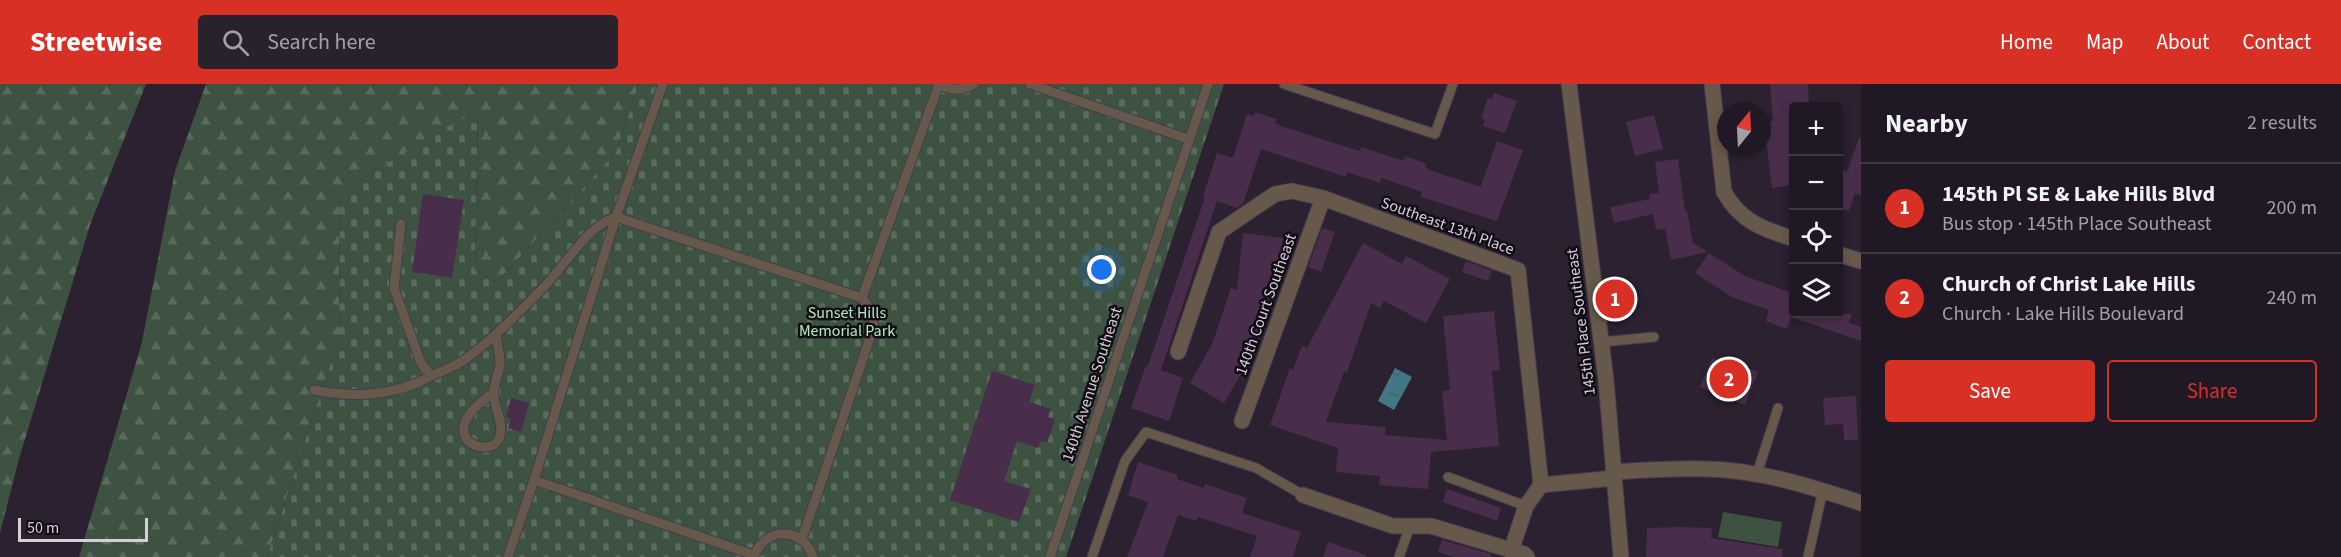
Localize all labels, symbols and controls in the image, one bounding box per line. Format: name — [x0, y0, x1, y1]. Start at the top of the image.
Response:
search box — [198, 15, 618, 69]
text: Streetwise — [30, 22, 162, 62]
icon: search — [219, 26, 252, 59]
text: Search here — [267, 26, 376, 58]
text: Home — [2000, 27, 2053, 57]
text: Map — [2086, 27, 2124, 57]
text: About — [2157, 27, 2209, 57]
text: Contact — [2242, 27, 2311, 57]
north arrow — [1717, 102, 1771, 156]
map controls — [1789, 102, 1843, 318]
button: + — [1789, 102, 1843, 156]
text: Nearby — [1885, 105, 1968, 142]
text: 2 results — [2247, 109, 2317, 137]
button: − — [1789, 156, 1843, 210]
text: 145th Pl SE & Lake Hills Blvd — [1942, 178, 2215, 210]
street label: Southeast 13th Place — [1378, 192, 1517, 260]
text: 1 — [1899, 194, 1910, 222]
text: 200 m — [2267, 194, 2317, 222]
button: locate — [1789, 210, 1843, 264]
text: Bus stop · 145th Place Southeast — [1942, 210, 2212, 238]
street label: 140th Court Southeast — [1230, 230, 1302, 378]
street label: 145th Place Southeast — [1561, 246, 1601, 397]
your location — [1087, 255, 1116, 284]
button: layers — [1789, 264, 1843, 318]
text: Church of Christ Lake Hills — [1942, 268, 2195, 300]
pin: 1 — [1596, 276, 1634, 322]
text: 2 — [1899, 284, 1910, 312]
text: 240 m — [2267, 284, 2317, 312]
text: Church · Lake Hills Boulevard — [1942, 300, 2184, 328]
park label: Sunset Hills Memorial Park — [799, 302, 895, 342]
street label: 140th Avenue Southeast — [1057, 304, 1128, 464]
pin: 2 — [1710, 356, 1748, 402]
button: Save — [1885, 360, 2095, 422]
button: Share — [2107, 360, 2317, 422]
scale bar — [18, 515, 148, 542]
text: 50 m — [27, 517, 59, 539]

